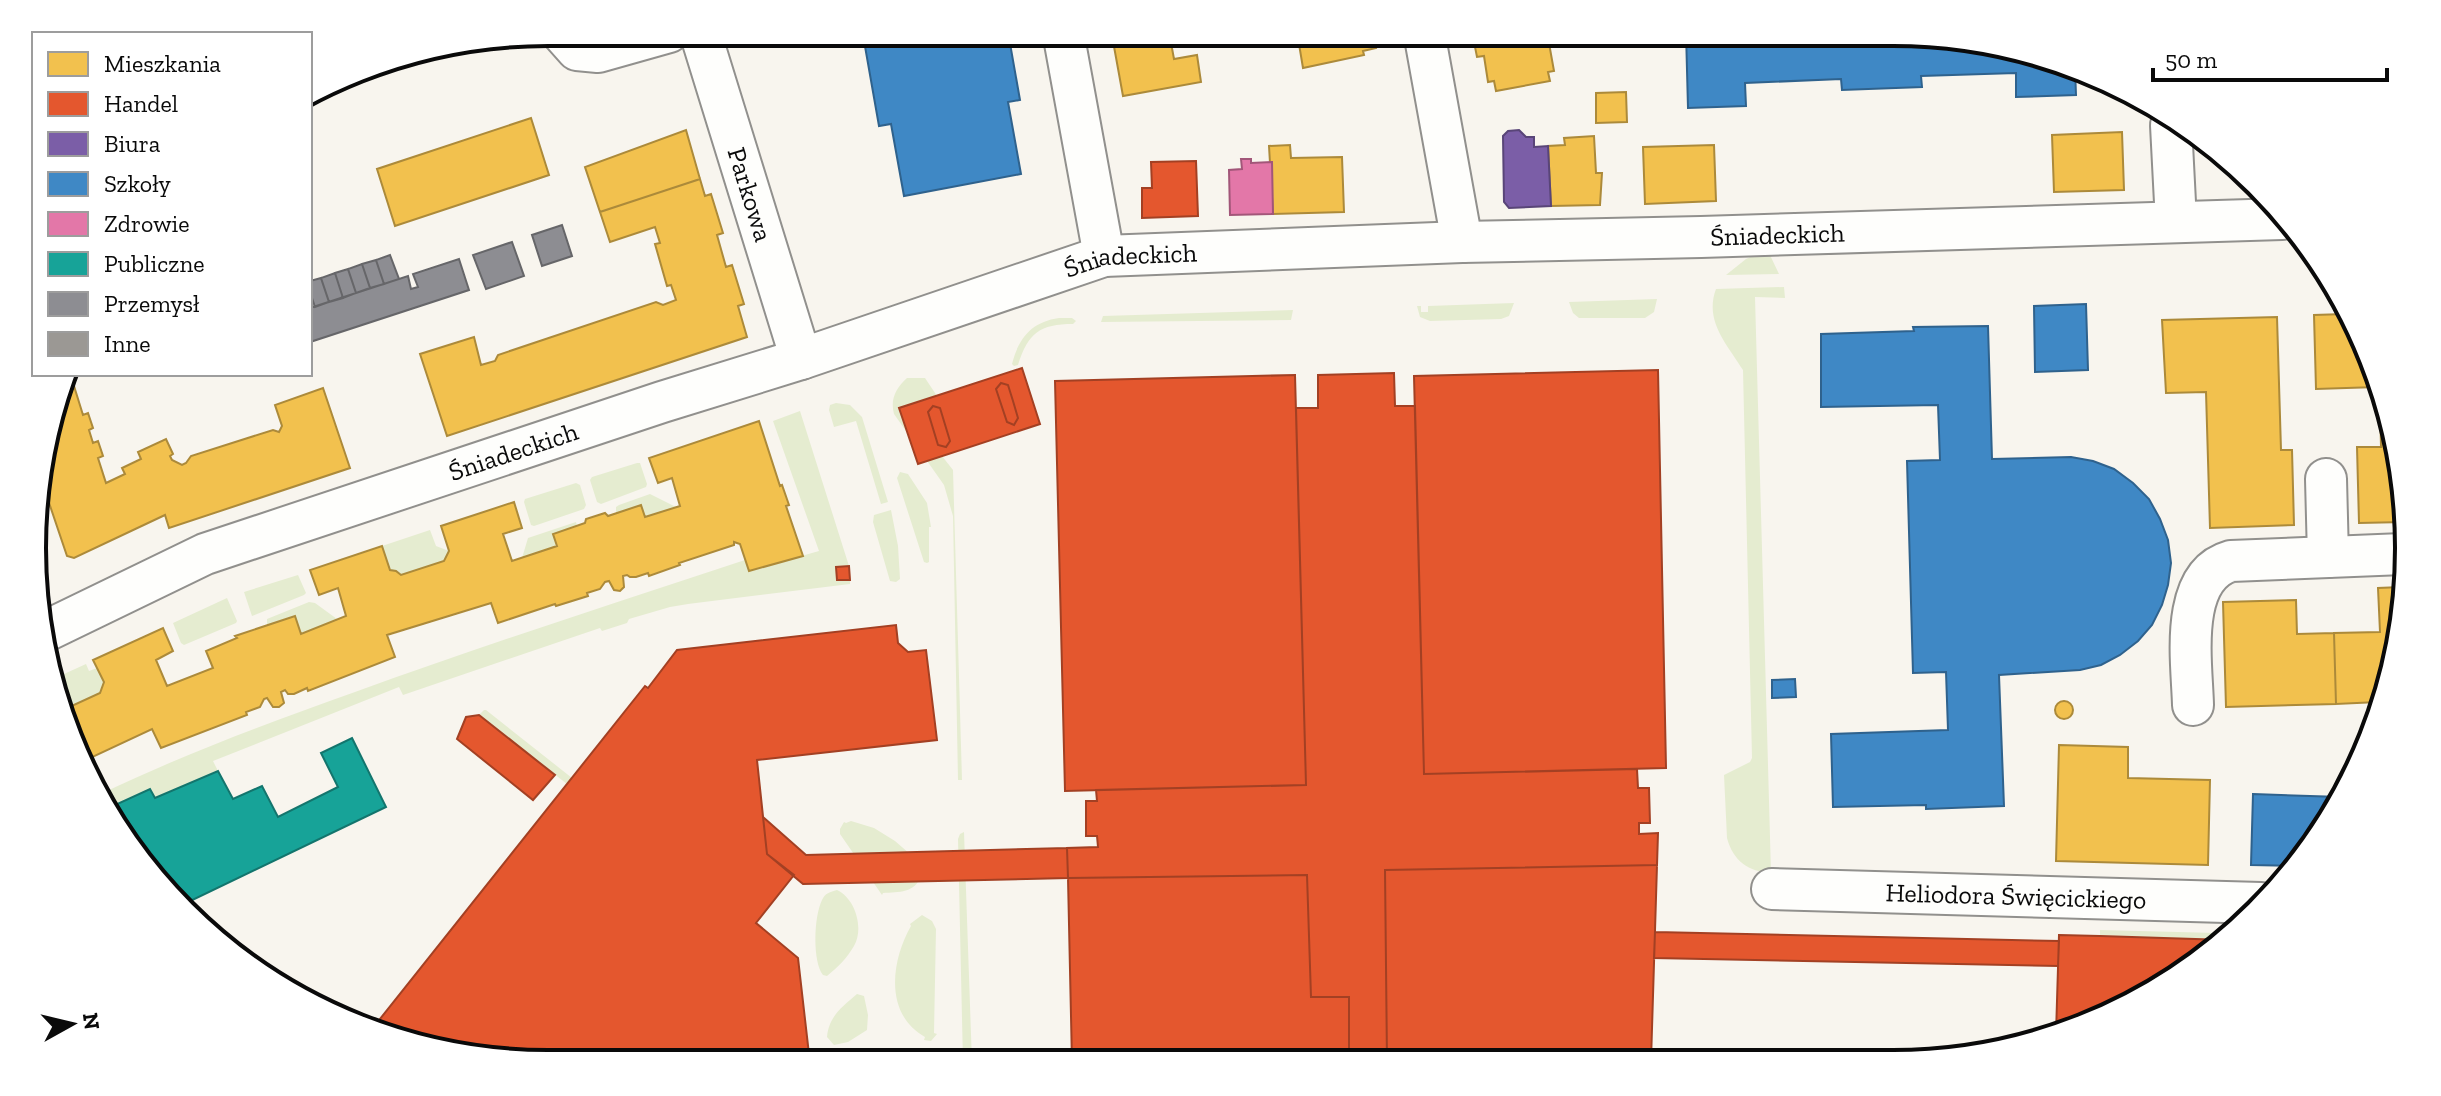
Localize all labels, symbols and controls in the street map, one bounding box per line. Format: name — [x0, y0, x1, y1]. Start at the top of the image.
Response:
legend — [32, 32, 312, 376]
scale bar — [2153, 32, 2387, 82]
text: 50 m — [2165, 45, 2218, 74]
text: Mieszkania — [104, 49, 221, 78]
text: Handel — [104, 89, 178, 118]
text: Biura — [104, 129, 161, 158]
street label: Parkowa — [721, 143, 780, 246]
text: Szkoły — [104, 169, 172, 198]
text: Zdrowie — [104, 209, 190, 238]
street label: Śniadeckich — [1710, 217, 1846, 253]
street label: Śniadeckich — [1060, 236, 1198, 285]
text: Publiczne — [104, 249, 204, 278]
text: Przemysł — [104, 289, 200, 318]
text: Inne — [104, 329, 151, 358]
street label: Śniadeckich — [444, 415, 583, 488]
street label: Heliodora Święcickiego — [1885, 876, 2147, 916]
north arrow — [32, 984, 112, 1064]
text: N — [77, 1011, 106, 1032]

